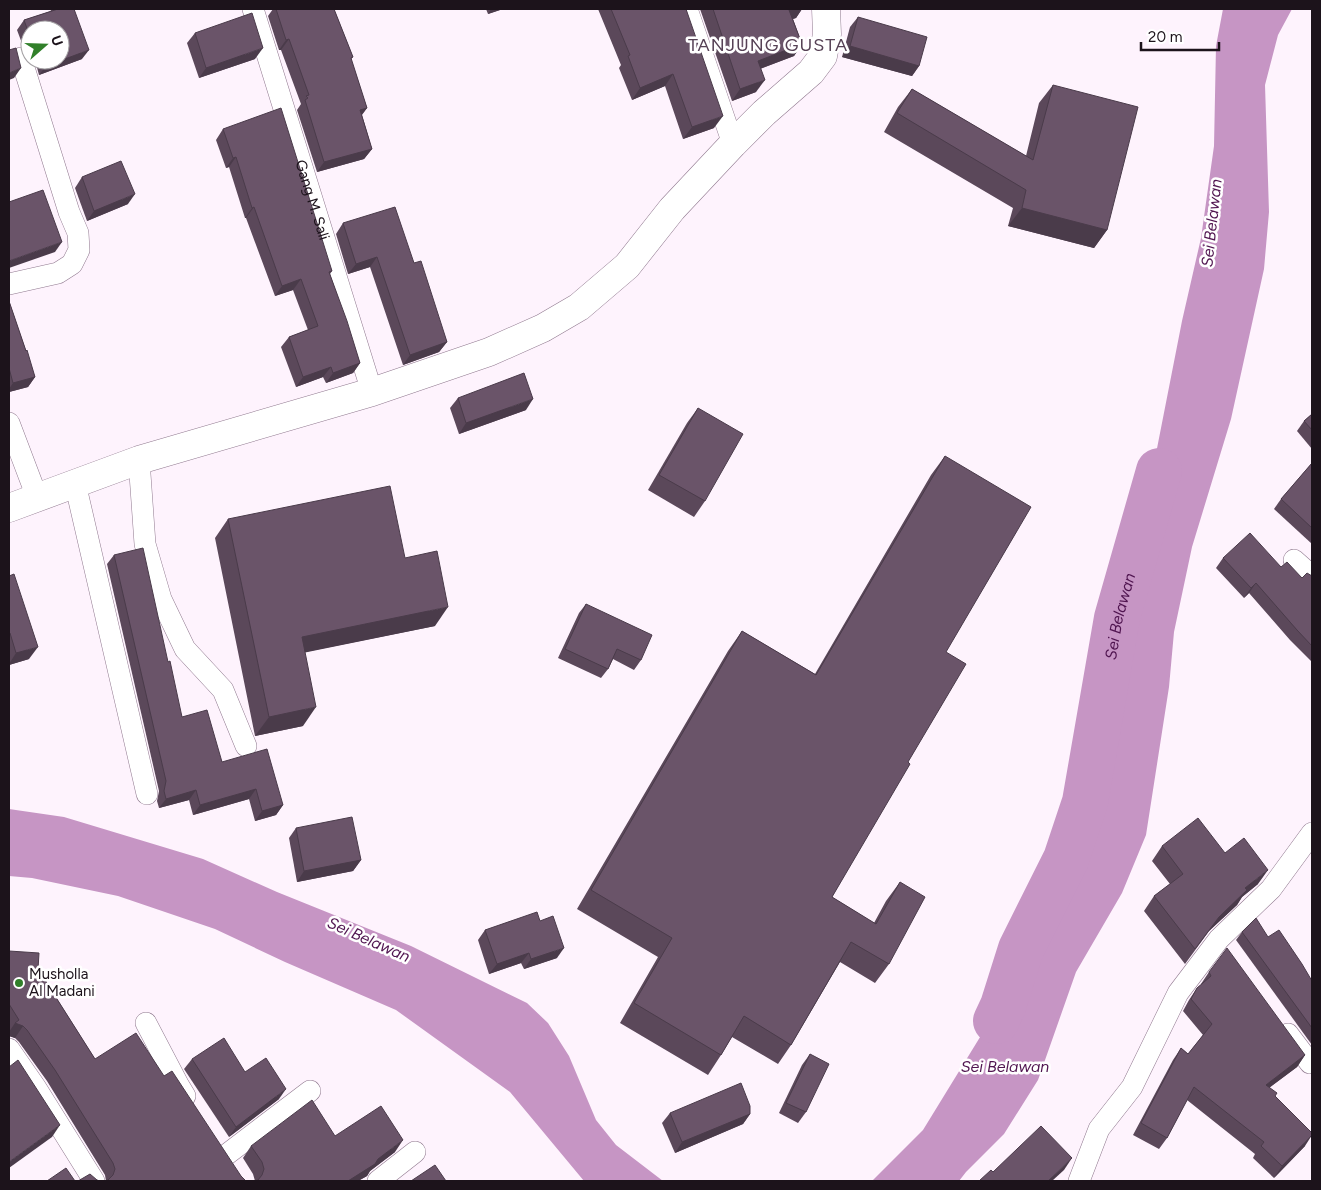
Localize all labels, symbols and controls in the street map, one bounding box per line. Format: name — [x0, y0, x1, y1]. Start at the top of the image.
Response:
north arrow — [20, 20, 70, 70]
scale bar — [1141, 20, 1218, 52]
text: 20 m — [1148, 28, 1182, 46]
text: U — [47, 33, 66, 48]
district label: TANJUNG GUSTA — [688, 34, 848, 56]
street label: Gang M. Sali — [291, 158, 333, 242]
water label: Sei Belawan — [1197, 178, 1226, 268]
water label: Sei Belawan — [1101, 571, 1139, 661]
water label: Sei Belawan — [325, 913, 413, 966]
place label: Musholla Al Madani — [29, 965, 95, 1000]
marker: Musholla Al Madani — [13, 977, 25, 989]
water label: Sei Belawan — [961, 1057, 1049, 1076]

